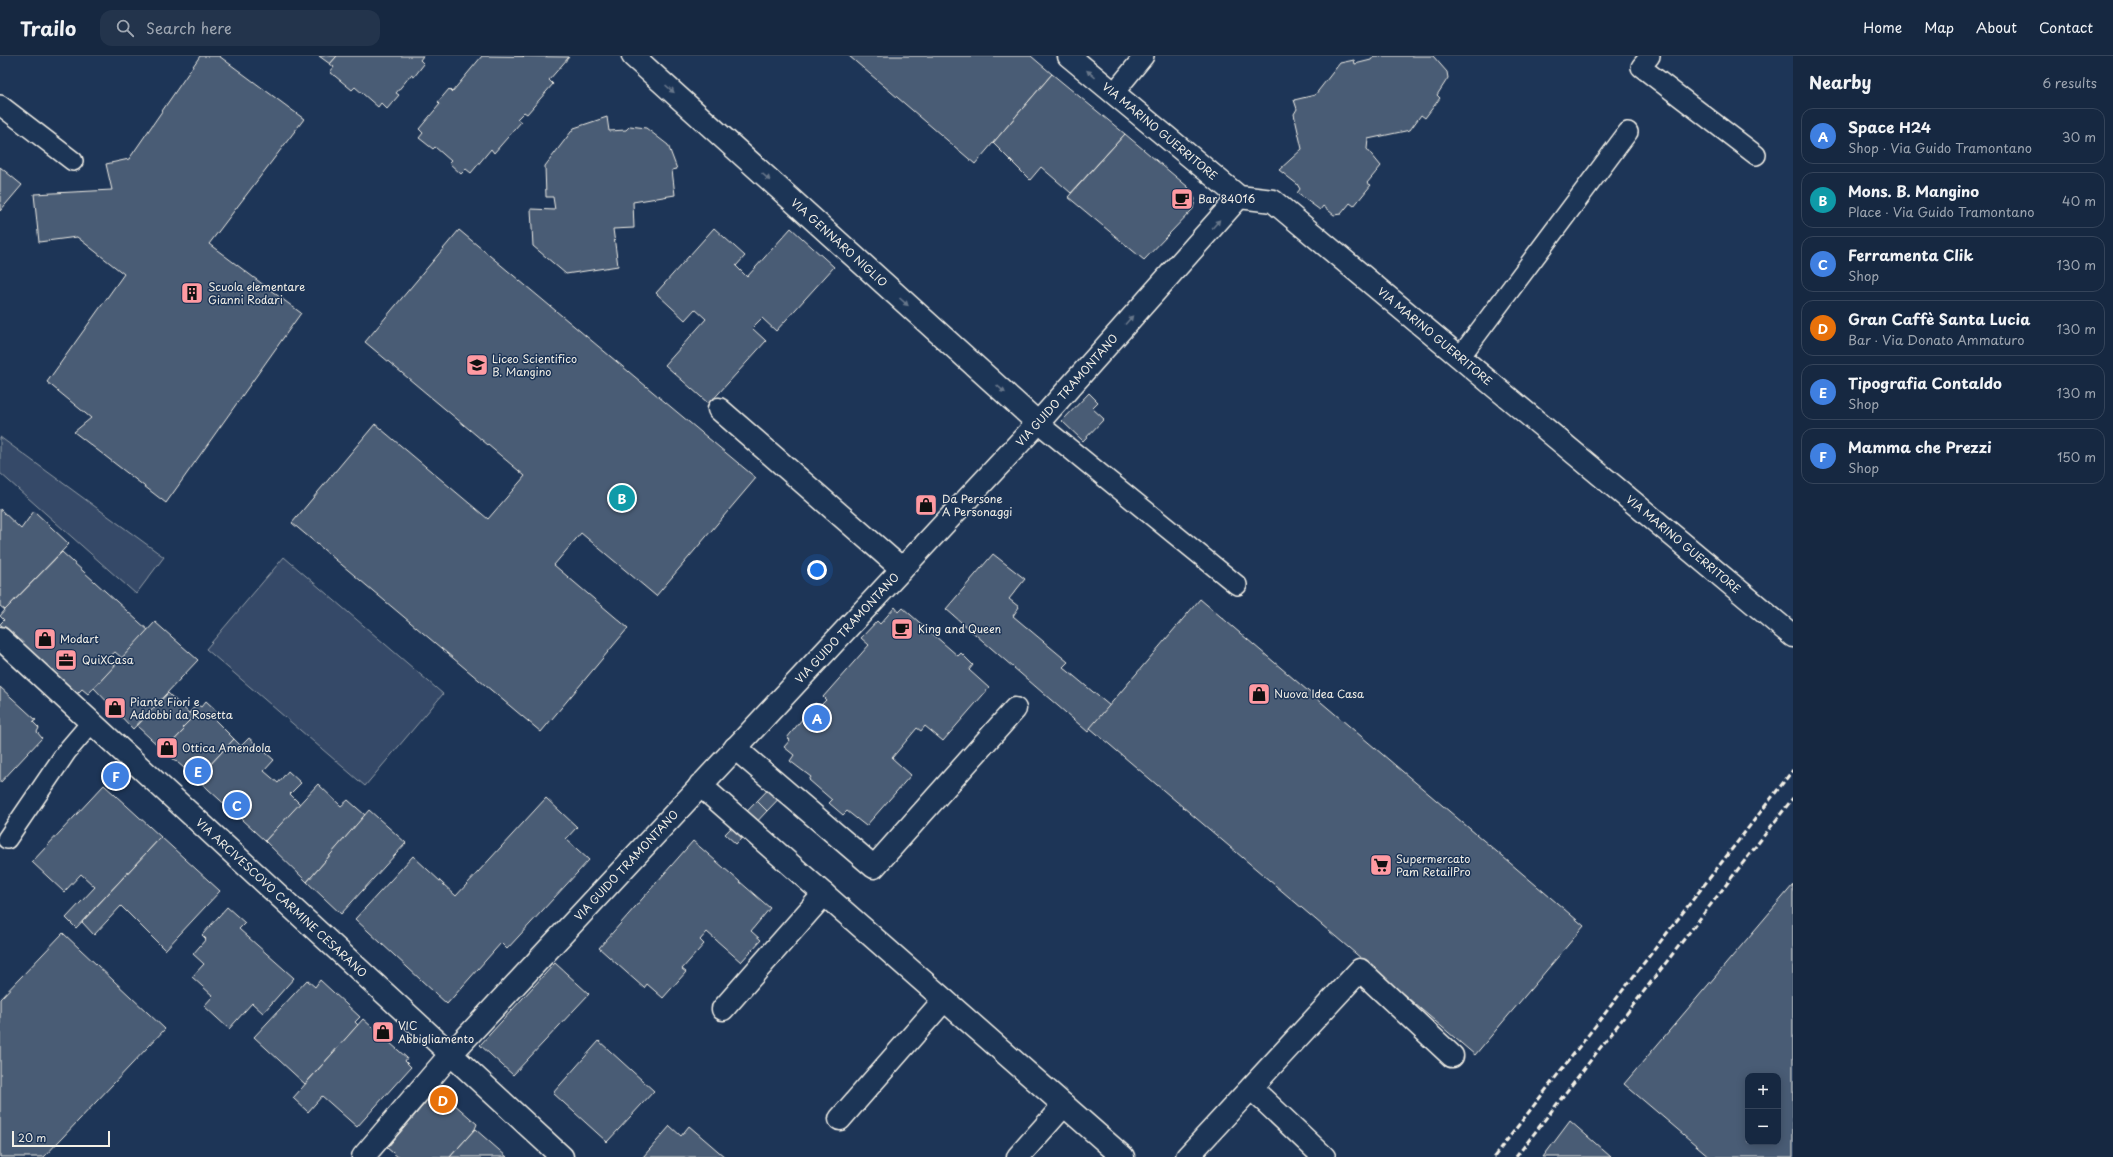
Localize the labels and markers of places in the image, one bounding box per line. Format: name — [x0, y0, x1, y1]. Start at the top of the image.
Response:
cafe icon: Bar 84016 — [1169, 186, 1195, 212]
place label: Bar 84016 — [1198, 190, 1255, 207]
place label: Scuola elementare Gianni Rodari — [208, 278, 305, 308]
building icon: Scuola elementare Gianni Rodari — [179, 280, 205, 306]
place label: Liceo Scientifico B. Mangino — [492, 350, 577, 380]
school or university icon: Liceo Scientifico B. Mangino — [464, 352, 490, 378]
pin: B — [609, 483, 635, 513]
place label: Da Persone A Personaggi — [942, 490, 1012, 520]
shop icon: Da Persone A Personaggi — [913, 492, 939, 518]
cafe icon: King and Queen — [889, 616, 915, 642]
place label: King and Queen — [918, 620, 1002, 637]
shop icon: Modart — [32, 626, 58, 652]
place label: Modart — [60, 630, 99, 647]
office icon: QuiXCasa — [53, 647, 79, 673]
place label: QuiXCasa — [82, 651, 134, 668]
shop icon: Nuova Idea Casa — [1246, 681, 1272, 707]
place label: Nuova Idea Casa — [1274, 685, 1364, 702]
place label: Piante Fiori e Addobbi da Rosetta — [130, 693, 234, 723]
shop icon: Piante Fiori e Addobbi da Rosetta — [102, 695, 128, 721]
pin: A — [804, 703, 830, 733]
shop icon: Ottica Amendola — [154, 735, 180, 761]
place label: Ottica Amendola — [182, 739, 271, 756]
pin: E — [185, 756, 211, 786]
pin: F — [103, 761, 129, 791]
pin: C — [224, 790, 250, 820]
place label: Supermercato Pam RetailPro — [1396, 850, 1471, 880]
supermarket icon: Supermercato Pam RetailPro — [1368, 852, 1394, 878]
place label: VIC Abbigliamento — [398, 1017, 474, 1047]
shop icon: VIC Abbigliamento — [370, 1019, 396, 1045]
pin: D — [430, 1085, 456, 1115]

